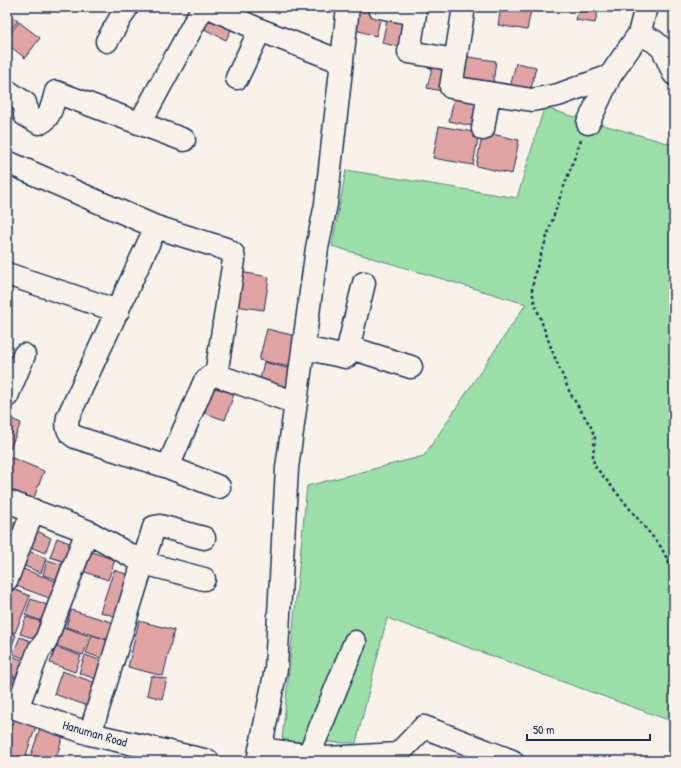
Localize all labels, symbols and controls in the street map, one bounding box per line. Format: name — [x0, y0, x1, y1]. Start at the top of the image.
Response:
street label: Hanuman Road — [61, 715, 129, 751]
scale bar — [527, 716, 650, 742]
text: 50 m — [533, 721, 554, 738]

